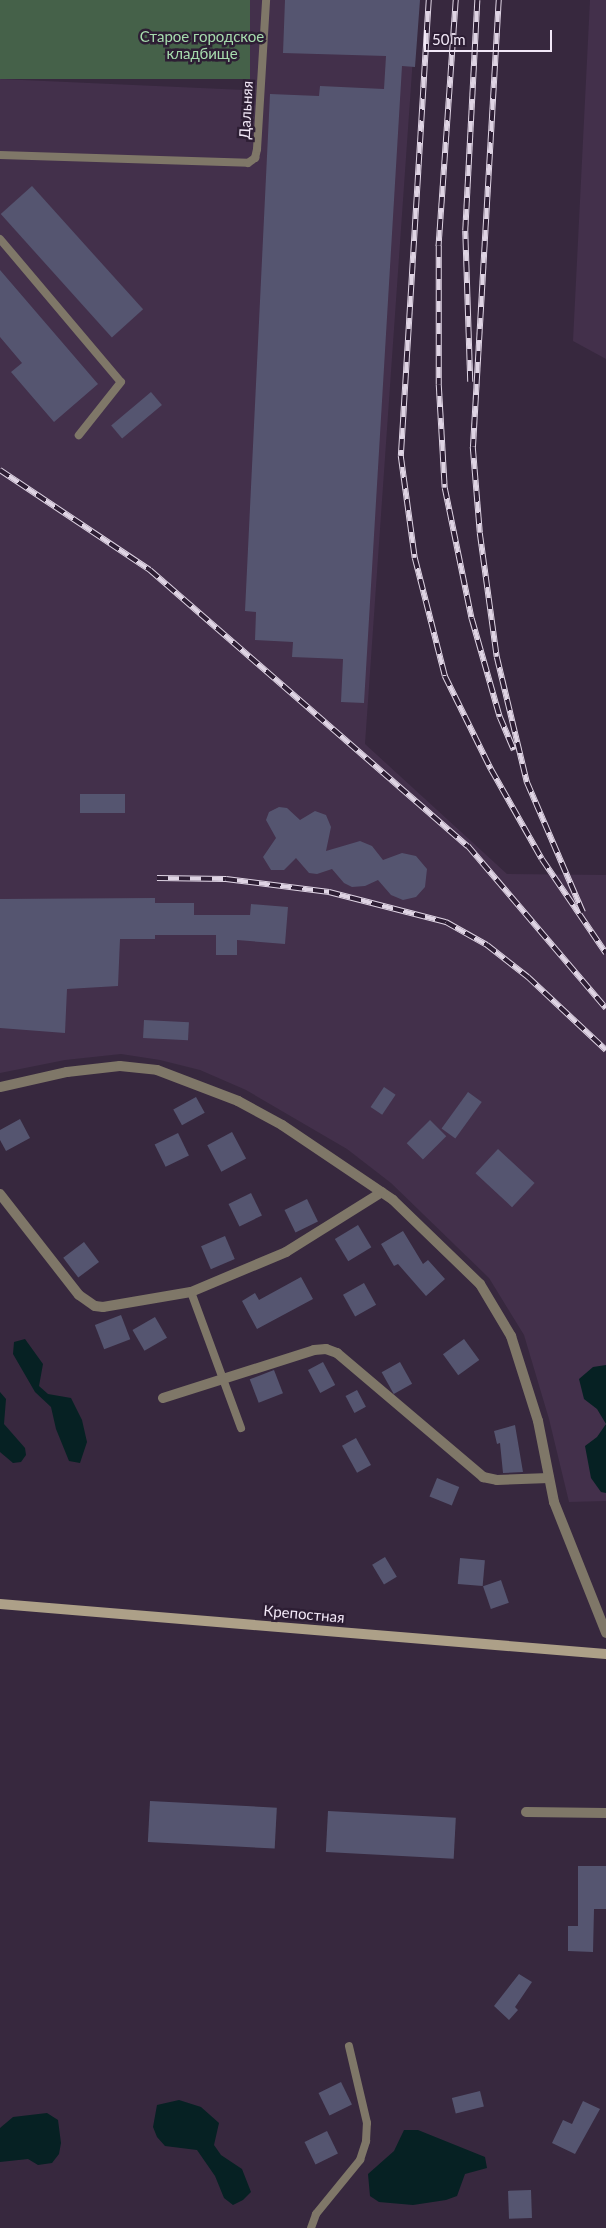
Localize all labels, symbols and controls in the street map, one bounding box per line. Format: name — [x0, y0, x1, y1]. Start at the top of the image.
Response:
scale bar — [426, 20, 554, 52]
park label: Старое городское кладбище — [140, 27, 264, 62]
text: 50 m — [432, 30, 466, 48]
street label: Дальняя — [235, 80, 257, 140]
street label: Крепостная — [263, 1601, 345, 1627]

